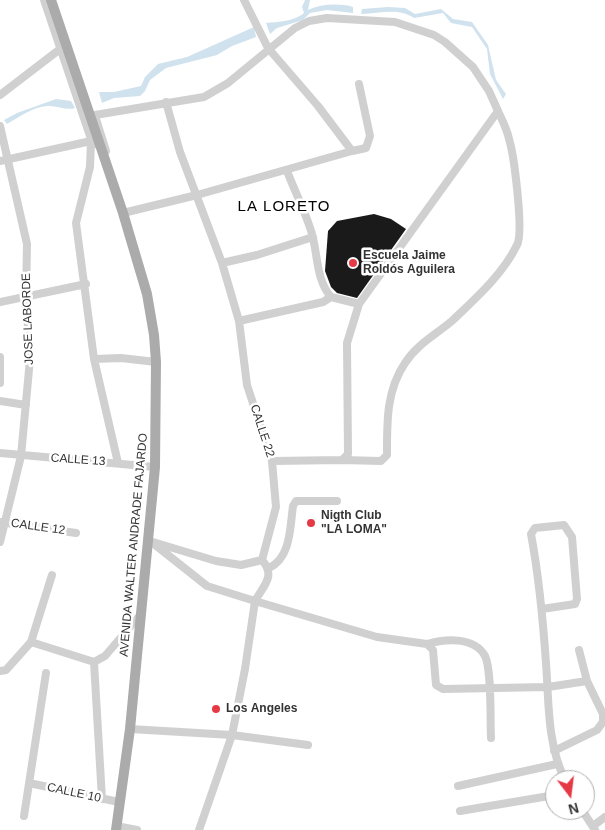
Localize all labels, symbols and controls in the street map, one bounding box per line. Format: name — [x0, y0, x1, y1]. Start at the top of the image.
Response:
district label: LA LORETO — [236, 198, 332, 216]
place label: Escuela Jaime Roldós Aguilera — [363, 249, 455, 277]
marker: Escuela Jaime Roldós Aguilera — [347, 257, 359, 269]
street label: JOSE LABORDE — [19, 273, 37, 365]
street label: CALLE 22 — [247, 403, 277, 459]
street label: AVENIDA WALTER ANDRADE FAJARDO — [117, 433, 151, 657]
street label: CALLE 13 — [50, 451, 106, 469]
place label: Nigth Club "LA LOMA" — [321, 509, 387, 537]
street label: CALLE 12 — [10, 516, 66, 538]
marker: Nigth Club "LA LOMA" — [305, 517, 317, 529]
place label: Los Angeles — [226, 702, 297, 716]
marker: Los Angeles — [210, 703, 222, 715]
north arrow — [545, 770, 595, 820]
street label: CALLE 10 — [46, 780, 102, 806]
text: N — [567, 799, 581, 818]

